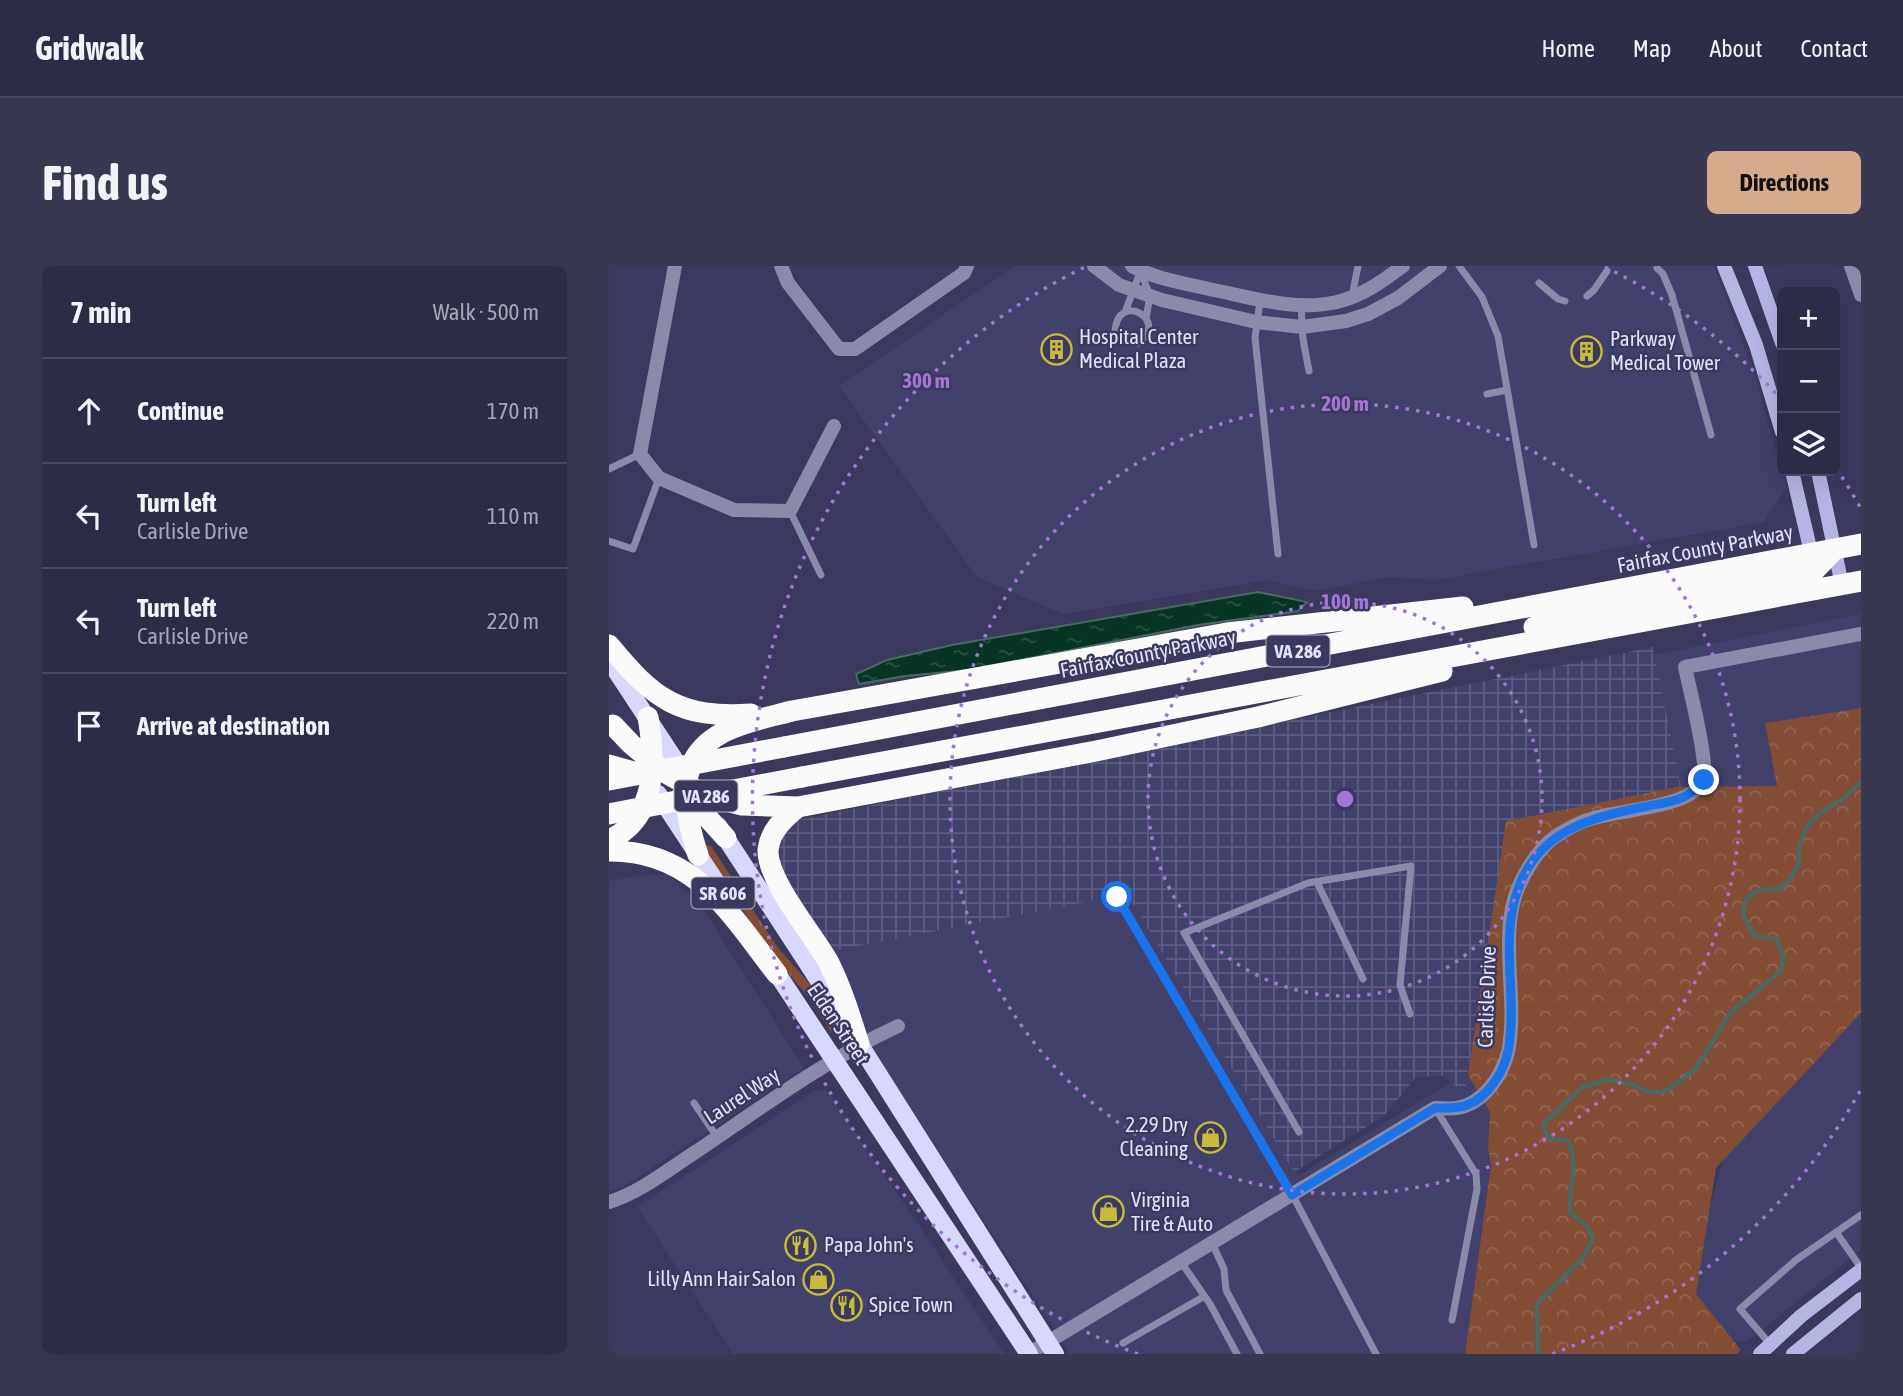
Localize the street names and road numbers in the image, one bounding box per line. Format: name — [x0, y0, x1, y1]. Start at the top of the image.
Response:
street label: Fairfax County Parkway — [1615, 519, 1795, 577]
street label: Fairfax County Parkway — [1058, 624, 1238, 682]
road number: VA 286 — [1267, 636, 1329, 666]
road number: VA 286 — [675, 780, 737, 811]
road number: SR 606 — [691, 878, 755, 908]
street label: Carlisle Drive — [1472, 946, 1500, 1048]
street label: Elden Street — [803, 978, 875, 1069]
street label: Laurel Way — [699, 1062, 784, 1128]

